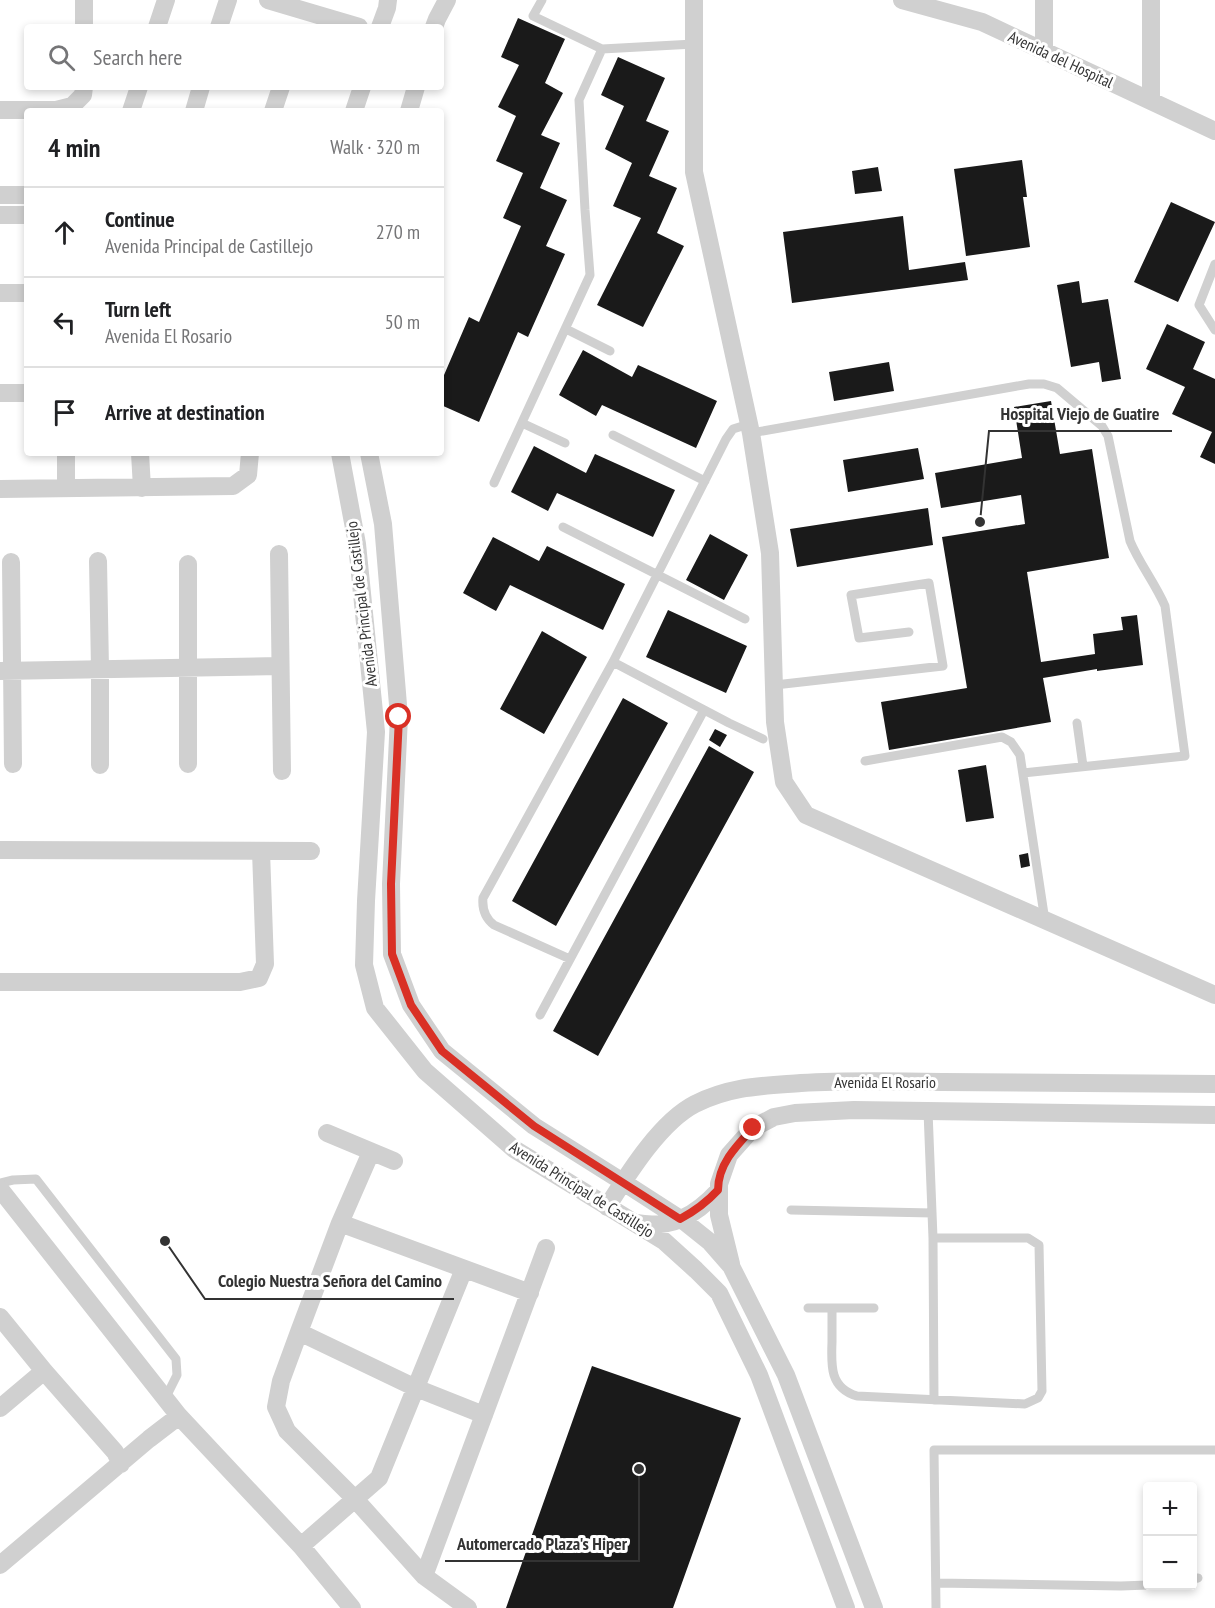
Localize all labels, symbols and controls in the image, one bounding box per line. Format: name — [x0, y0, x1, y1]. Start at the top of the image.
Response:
search box — [24, 24, 444, 90]
street label: Avenida del Hospital — [1005, 26, 1117, 92]
icon: search — [45, 41, 78, 74]
text: Search here — [93, 43, 182, 71]
text: 4 min — [48, 131, 101, 164]
text: Walk · 320 m — [330, 134, 420, 160]
text: Continue — [105, 205, 175, 233]
icon: ahead — [48, 216, 81, 249]
text: 270 m — [376, 219, 420, 245]
text: Avenida Principal de Castillejo — [105, 233, 313, 259]
text: Turn left — [105, 295, 171, 323]
icon: left — [48, 306, 81, 339]
text: 50 m — [385, 309, 420, 335]
text: Avenida El Rosario — [105, 323, 232, 349]
callout: Hospital Viejo de Guatire — [989, 395, 1172, 431]
icon: arrive — [48, 396, 81, 429]
text: Arrive at destination — [105, 398, 265, 426]
text: Hospital Viejo de Guatire — [1001, 402, 1160, 425]
street label: Avenida Principal de Castillejo — [341, 520, 381, 688]
route start — [385, 703, 411, 729]
street label: Avenida El Rosario — [834, 1072, 936, 1092]
route end — [739, 1114, 765, 1140]
street label: Avenida Principal de Castillejo — [506, 1136, 658, 1242]
callout: Colegio Nuestra Señora del Camino — [205, 1263, 454, 1299]
text: Colegio Nuestra Señora del Camino — [218, 1269, 442, 1292]
map controls — [1143, 1482, 1197, 1590]
button: + — [1143, 1482, 1197, 1536]
callout: Automercado Plaza's Hiper — [445, 1525, 639, 1561]
text: Automercado Plaza's Hiper — [456, 1532, 628, 1555]
button: − — [1143, 1536, 1197, 1590]

